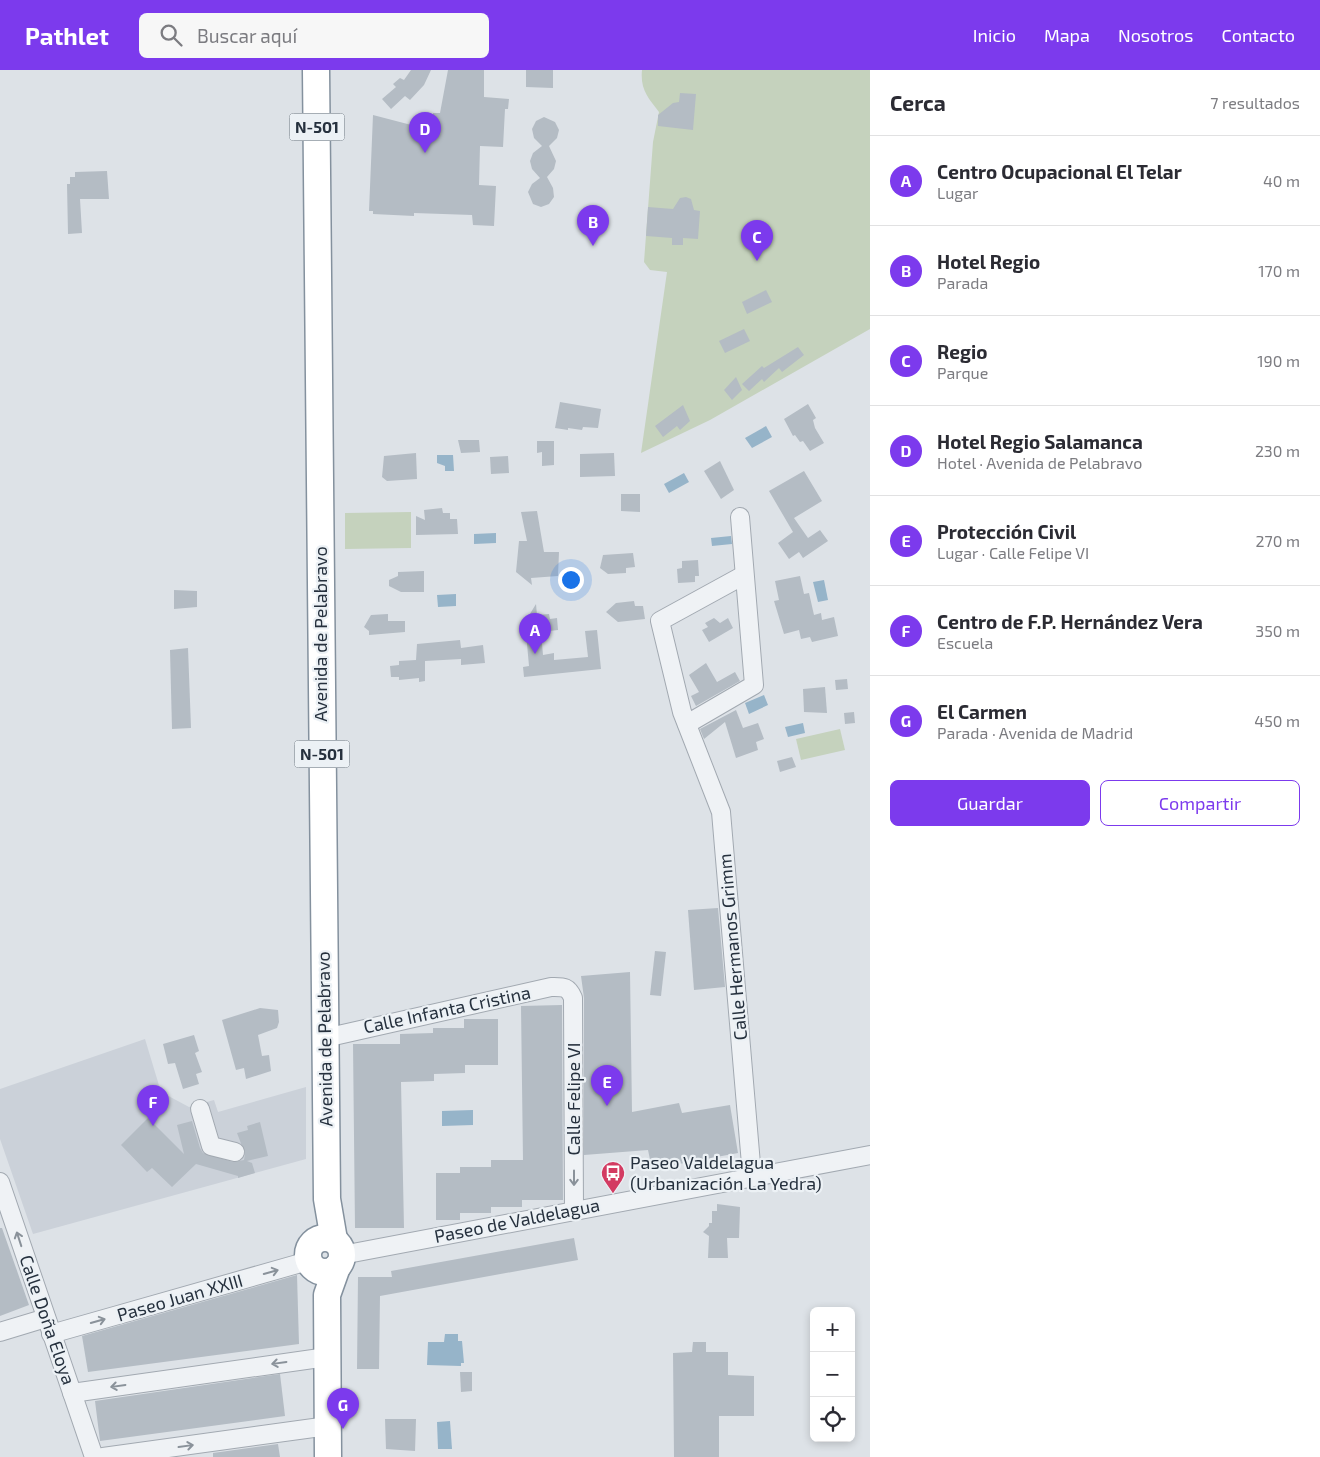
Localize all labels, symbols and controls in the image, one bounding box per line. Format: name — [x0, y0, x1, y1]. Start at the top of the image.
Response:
search box — [139, 13, 489, 58]
text: Pathlet — [25, 21, 109, 50]
icon: search — [157, 21, 185, 49]
text: Buscar aquí — [197, 24, 297, 47]
text: Inicio — [973, 24, 1016, 46]
text: Mapa — [1044, 24, 1090, 46]
text: Nosotros — [1118, 24, 1193, 46]
text: Contacto — [1221, 24, 1295, 46]
text: Cerca — [890, 90, 946, 115]
text: 7 resultados — [1210, 93, 1300, 112]
pin: D — [409, 112, 441, 153]
road number: N-501 — [290, 114, 344, 140]
text: Centro Ocupacional El Telar — [937, 160, 1182, 183]
text: A — [901, 171, 911, 190]
text: 40 m — [1263, 171, 1300, 190]
text: Lugar — [937, 183, 978, 202]
pin: B — [577, 205, 609, 246]
pin: C — [741, 220, 773, 261]
text: Hotel Regio — [937, 250, 1040, 273]
text: B — [901, 261, 911, 280]
text: 170 m — [1258, 261, 1300, 280]
text: Parada — [937, 273, 988, 292]
text: Regio — [937, 340, 987, 363]
text: C — [901, 351, 911, 370]
text: 190 m — [1257, 351, 1300, 370]
text: Parque — [937, 363, 988, 382]
text: Hotel Regio Salamanca — [937, 430, 1143, 453]
text: D — [901, 441, 911, 460]
text: 230 m — [1255, 441, 1300, 460]
text: Hotel · Avenida de Pelabravo — [937, 453, 1142, 472]
text: Protección Civil — [937, 520, 1076, 543]
text: E — [901, 531, 911, 550]
text: 270 m — [1256, 531, 1300, 550]
text: Lugar · Calle Felipe VI — [937, 543, 1089, 562]
street label: Avenida de Pelabravo — [309, 546, 331, 722]
your location — [558, 567, 584, 593]
text: Centro de F.P. Hernández Vera — [937, 610, 1203, 633]
pin: A — [519, 613, 551, 654]
text: F — [902, 621, 910, 640]
text: 350 m — [1255, 621, 1300, 640]
text: Escuela — [937, 633, 993, 652]
text: El Carmen — [937, 700, 1027, 723]
text: G — [901, 711, 911, 730]
text: 450 m — [1254, 711, 1300, 730]
text: Parada · Avenida de Madrid — [937, 723, 1133, 742]
road number: N-501 — [294, 741, 350, 768]
button: Guardar — [890, 780, 1090, 826]
button: Compartir — [1100, 780, 1300, 826]
street label: Calle Hermanos Grimm — [713, 853, 751, 1041]
street label: Avenida de Pelabravo — [311, 951, 337, 1127]
street label: Calle Infanta Cristina — [361, 981, 532, 1037]
street label: Calle Felipe VI — [562, 1043, 584, 1155]
pin: E — [591, 1065, 623, 1106]
pin: F — [137, 1085, 169, 1126]
place label: Paseo Valdelagua (Urbanización La Yedra) — [630, 1151, 822, 1194]
bus stop icon: Paseo Valdelagua (Urbanización La Yedra) — [600, 1160, 626, 1194]
one-way arrow — [569, 1169, 579, 1185]
street label: Paseo de Valdelagua — [432, 1193, 601, 1247]
one-way arrow — [14, 1231, 23, 1247]
street label: Calle Doña Eloya — [15, 1252, 80, 1388]
one-way arrow — [262, 1267, 278, 1276]
street label: Paseo Juan XXIII — [114, 1269, 245, 1326]
map controls — [810, 1307, 855, 1442]
button: + — [810, 1307, 855, 1352]
one-way arrow — [89, 1316, 105, 1326]
button: − — [810, 1352, 855, 1397]
one-way arrow — [271, 1358, 287, 1368]
one-way arrow — [111, 1382, 127, 1392]
pin: G — [327, 1388, 359, 1429]
button: locate — [810, 1397, 855, 1442]
one-way arrow — [177, 1441, 193, 1451]

